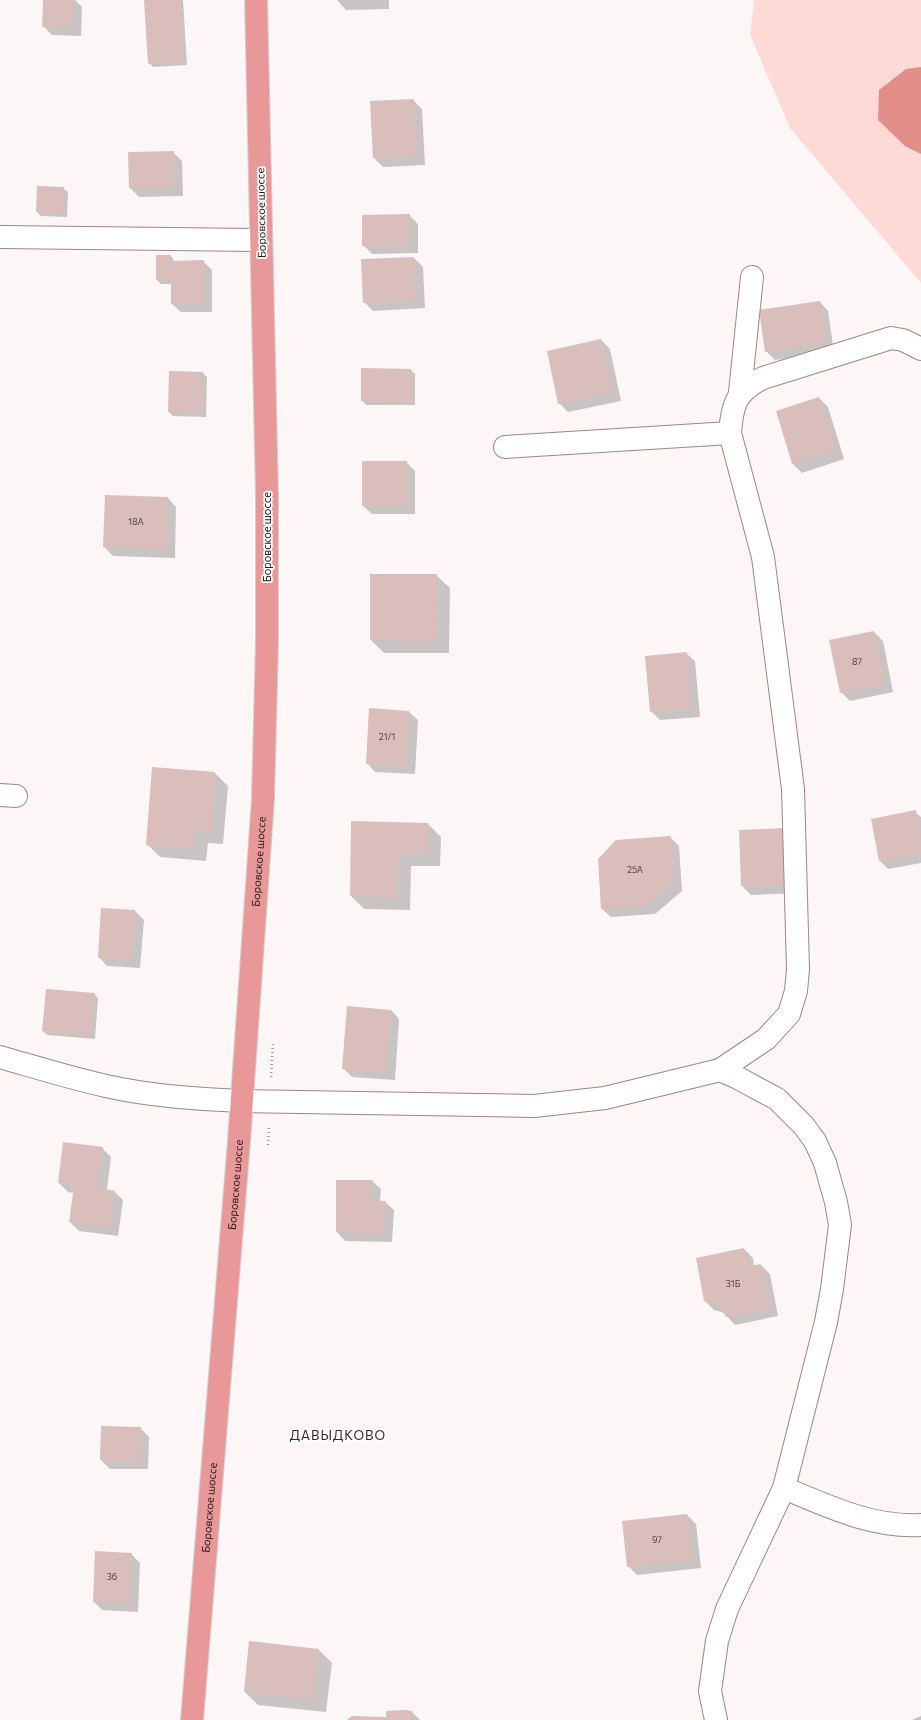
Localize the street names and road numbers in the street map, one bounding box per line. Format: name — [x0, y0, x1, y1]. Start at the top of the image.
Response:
street label: Боровское шоссе — [253, 168, 268, 258]
street label: Боровское шоссе — [260, 492, 273, 582]
street label: Боровское шоссе — [248, 816, 268, 907]
street label: Боровское шоссе — [225, 1139, 245, 1230]
street label: Боровское шоссе — [199, 1462, 219, 1553]

